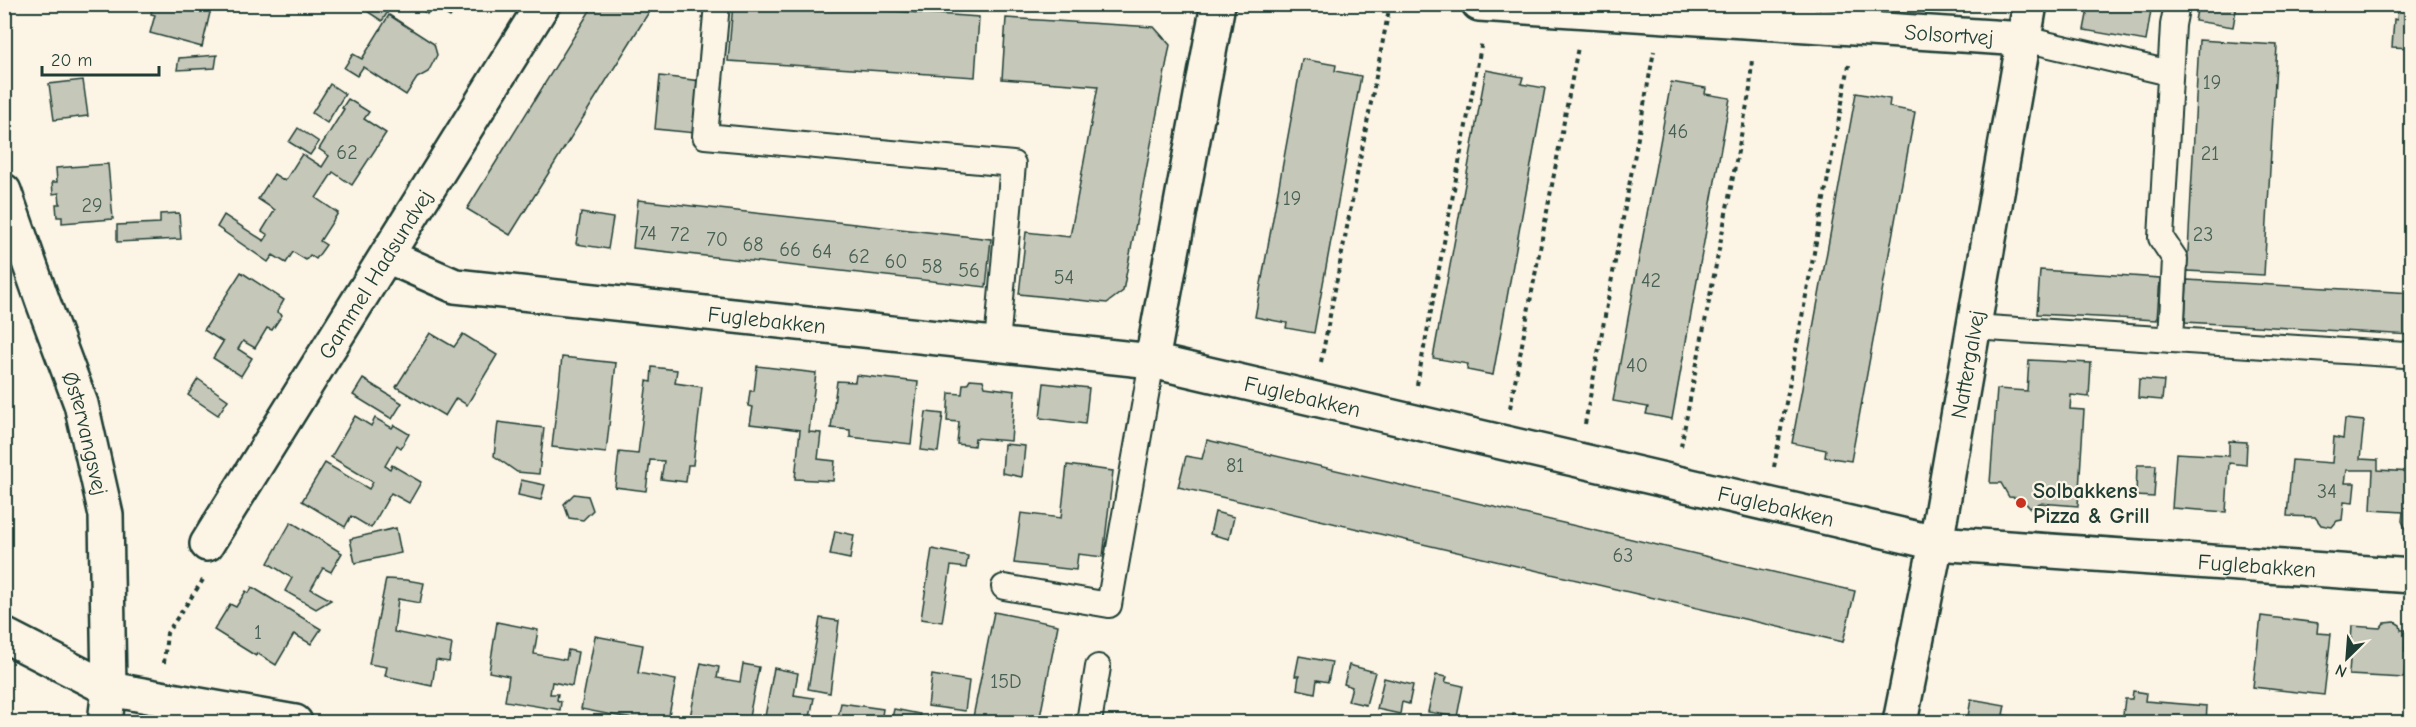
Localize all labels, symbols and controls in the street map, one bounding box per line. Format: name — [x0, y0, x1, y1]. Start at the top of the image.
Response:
street label: Solsortvej — [1904, 19, 1994, 51]
scale bar — [42, 39, 159, 77]
text: 20 m — [51, 50, 92, 71]
house number: 19 — [2203, 71, 2221, 94]
house number: 46 — [1668, 120, 1688, 143]
house number: 62 — [336, 141, 358, 164]
house number: 21 — [2201, 142, 2219, 165]
street label: Gammel Hadsundvej — [313, 185, 438, 364]
house number: 19 — [1283, 187, 1301, 210]
house number: 29 — [81, 194, 103, 217]
house number: 74 — [639, 222, 657, 245]
house number: 72 — [670, 223, 690, 246]
house number: 23 — [2193, 223, 2213, 246]
house number: 70 — [706, 228, 728, 251]
house number: 68 — [742, 233, 764, 256]
house number: 66 — [779, 238, 801, 261]
house number: 64 — [812, 240, 832, 263]
house number: 62 — [848, 245, 870, 268]
house number: 60 — [884, 250, 908, 273]
house number: 58 — [921, 255, 943, 278]
house number: 56 — [958, 259, 980, 282]
house number: 54 — [1054, 266, 1074, 289]
house number: 42 — [1641, 269, 1661, 292]
street label: Fuglebakken — [706, 301, 827, 340]
street label: Nattergalvej — [1946, 308, 1990, 421]
house number: 40 — [1626, 354, 1648, 377]
street label: Østervangsvej — [56, 368, 113, 498]
street label: Fuglebakken — [1242, 371, 1363, 423]
house number: 81 — [1226, 454, 1244, 477]
place label: Solbakkens Pizza & Grill — [2033, 478, 2150, 529]
house number: 34 — [2317, 480, 2337, 503]
street label: Fuglebakken — [1715, 481, 1837, 533]
marker: Solbakkens Pizza & Grill — [2014, 496, 2028, 510]
house number: 63 — [1613, 544, 1633, 567]
street label: Fuglebakken — [2197, 549, 2317, 583]
house number: 1 — [254, 621, 262, 644]
north arrow — [2317, 628, 2377, 688]
text: N — [2333, 660, 2350, 681]
house number: 15D — [990, 670, 1022, 693]

